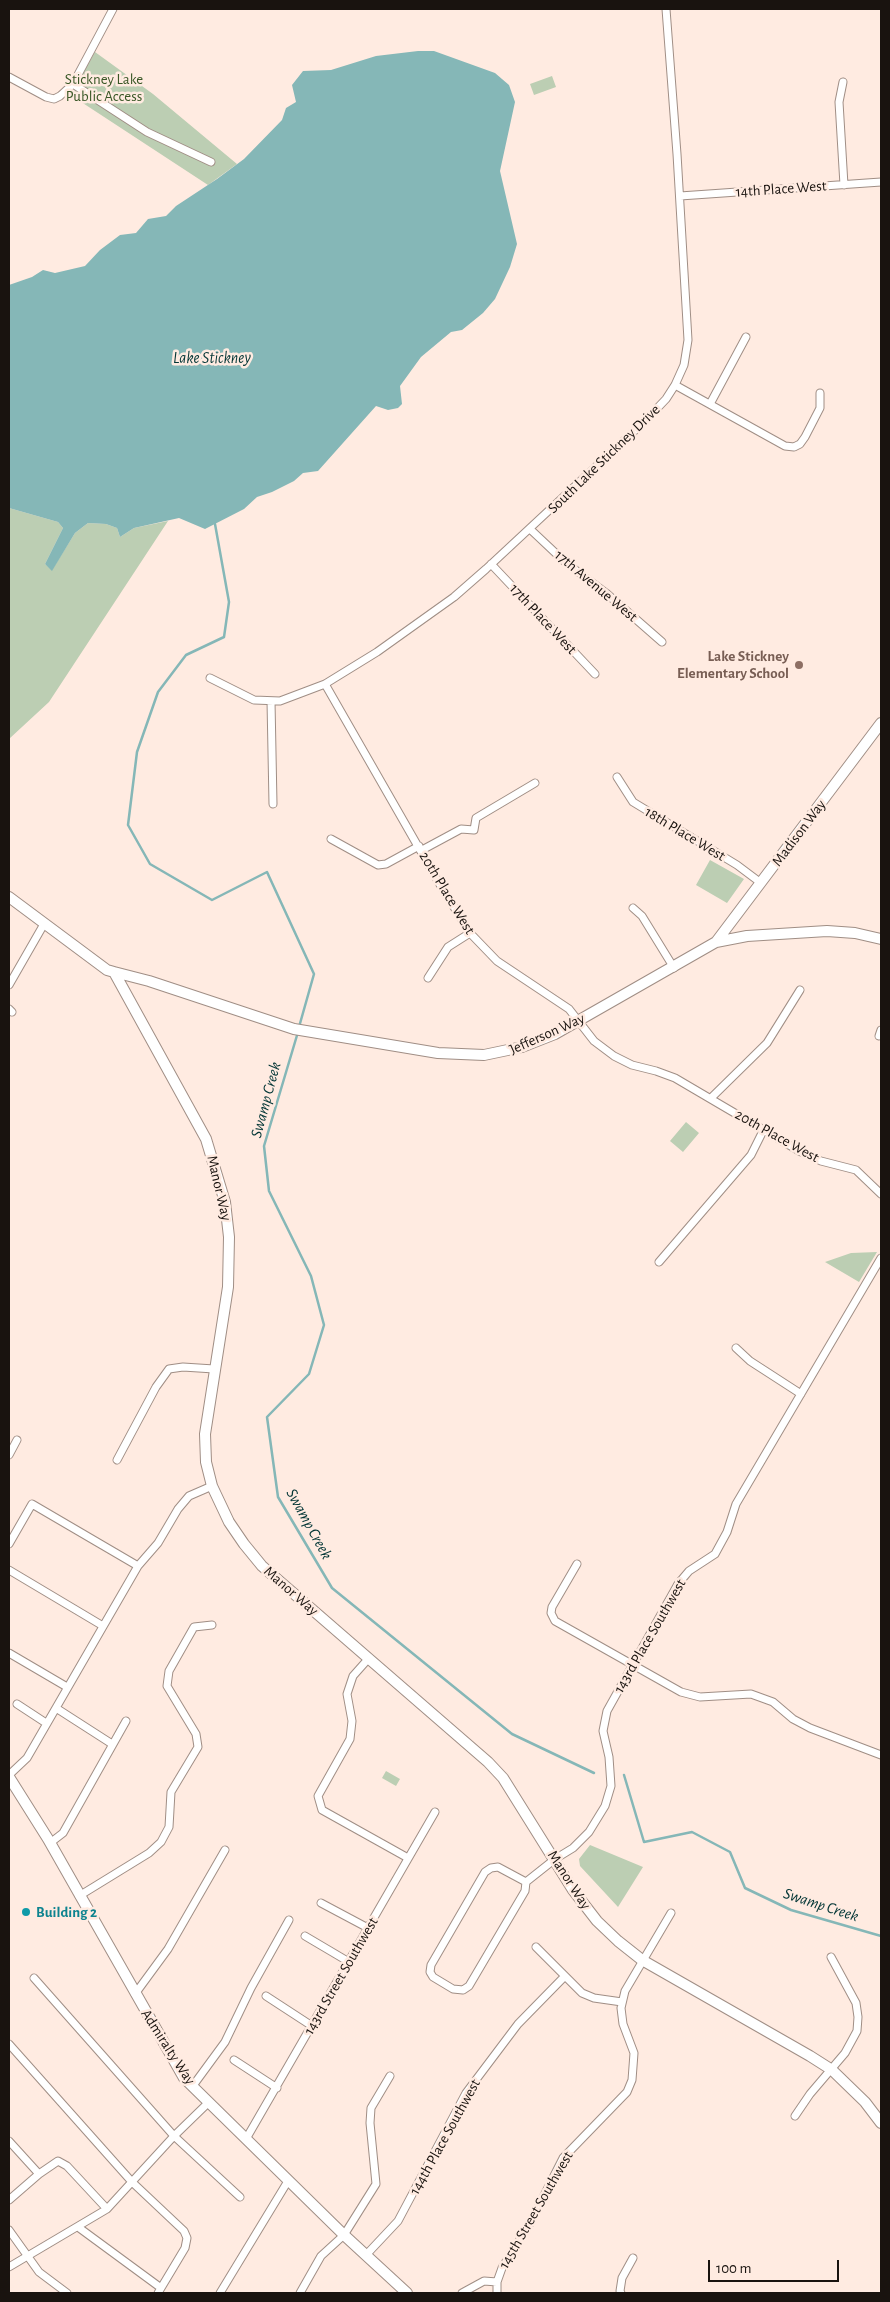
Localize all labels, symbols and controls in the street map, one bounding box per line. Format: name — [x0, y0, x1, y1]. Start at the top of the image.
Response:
park label: Stickney Lake Public Access — [65, 70, 143, 105]
street label: 14th Place West — [735, 177, 827, 201]
water label: Lake Stickney — [173, 348, 251, 368]
street label: South Lake Stickney Drive — [544, 401, 664, 517]
street label: 17th Avenue West — [551, 546, 641, 626]
street label: 17th Place West — [506, 580, 580, 658]
place label: Lake Stickney Elementary School — [677, 647, 789, 682]
marker: Lake Stickney Elementary School — [793, 659, 805, 671]
street label: Madison Way — [768, 796, 830, 870]
street label: 18th Place West — [641, 803, 729, 865]
street label: 20th Place West — [415, 848, 479, 938]
street label: Jefferson Way — [507, 1009, 587, 1059]
water label: Swamp Creek — [247, 1060, 285, 1140]
street label: 20th Place West — [732, 1105, 822, 1167]
street label: Manor Way — [203, 1154, 235, 1222]
water label: Swamp Creek — [282, 1485, 336, 1563]
street label: Manor Way — [260, 1562, 322, 1620]
street label: 143rd Place Southwest — [610, 1576, 690, 1696]
street label: Manor Way — [543, 1847, 595, 1913]
water label: Swamp Creek — [781, 1884, 861, 1926]
place label: Building 2 — [36, 1903, 97, 1921]
marker: Building 2 — [20, 1906, 32, 1918]
street label: 143rd Street Southwest — [300, 1914, 382, 2038]
street label: Admiralty Way — [137, 2006, 199, 2088]
street label: 144th Place Southwest — [406, 2076, 484, 2198]
street label: 145th Street Southwest — [495, 2148, 577, 2272]
scale bar — [710, 2250, 841, 2282]
text: 100 m — [716, 2261, 751, 2276]

